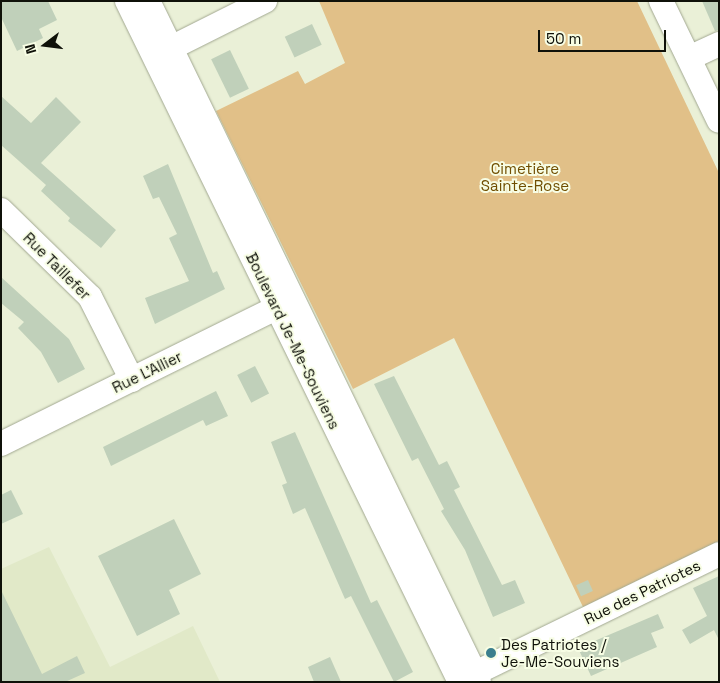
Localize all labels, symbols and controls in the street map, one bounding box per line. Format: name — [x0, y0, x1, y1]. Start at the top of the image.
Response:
north arrow — [20, 20, 70, 70]
scale bar — [540, 20, 668, 52]
text: 50 m — [546, 29, 581, 48]
text: N — [21, 42, 40, 56]
park label: Cimetière Sainte-Rose — [481, 159, 569, 194]
street label: Rue Taillefer — [20, 229, 94, 303]
street label: Boulevard Je-Me-Souviens — [242, 250, 344, 432]
street label: Rue L'Allier — [109, 347, 185, 397]
street label: Rue des Patriotes — [581, 556, 703, 628]
place label: Des Patriotes / Je-Me-Souviens — [501, 635, 619, 670]
marker: Des Patriotes / Je-Me-Souviens — [485, 647, 497, 659]

